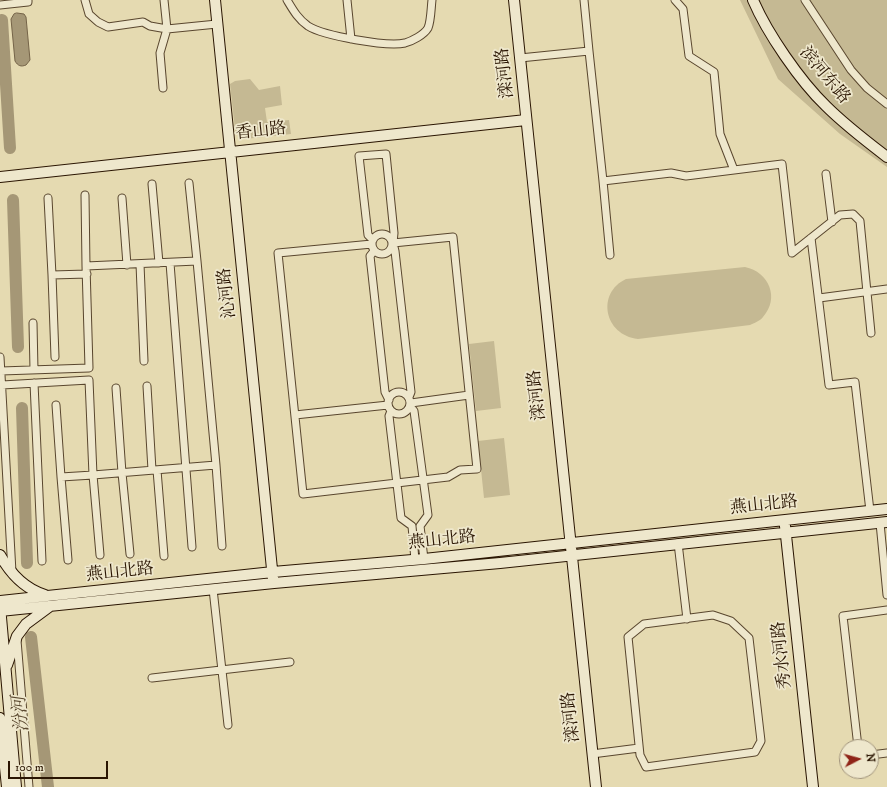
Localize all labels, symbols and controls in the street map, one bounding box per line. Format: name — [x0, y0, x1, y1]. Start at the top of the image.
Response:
street label: 滨河东路 — [794, 43, 854, 109]
street label: 滦河路 — [493, 47, 519, 99]
street label: 香山路 — [235, 119, 287, 145]
street label: 沁河路 — [215, 267, 241, 319]
street label: 滦河路 — [525, 369, 551, 421]
street label: 燕山北路 — [729, 492, 799, 520]
street label: 燕山北路 — [407, 527, 477, 555]
street label: 燕山北路 — [85, 559, 155, 587]
street label: 秀水河路 — [769, 620, 797, 690]
street label: 滦河路 — [559, 691, 585, 743]
water label: 汾河 — [9, 695, 35, 733]
north arrow — [839, 739, 879, 779]
scale bar — [10, 753, 110, 779]
text: N — [863, 753, 877, 763]
text: 100 m — [15, 760, 44, 775]

